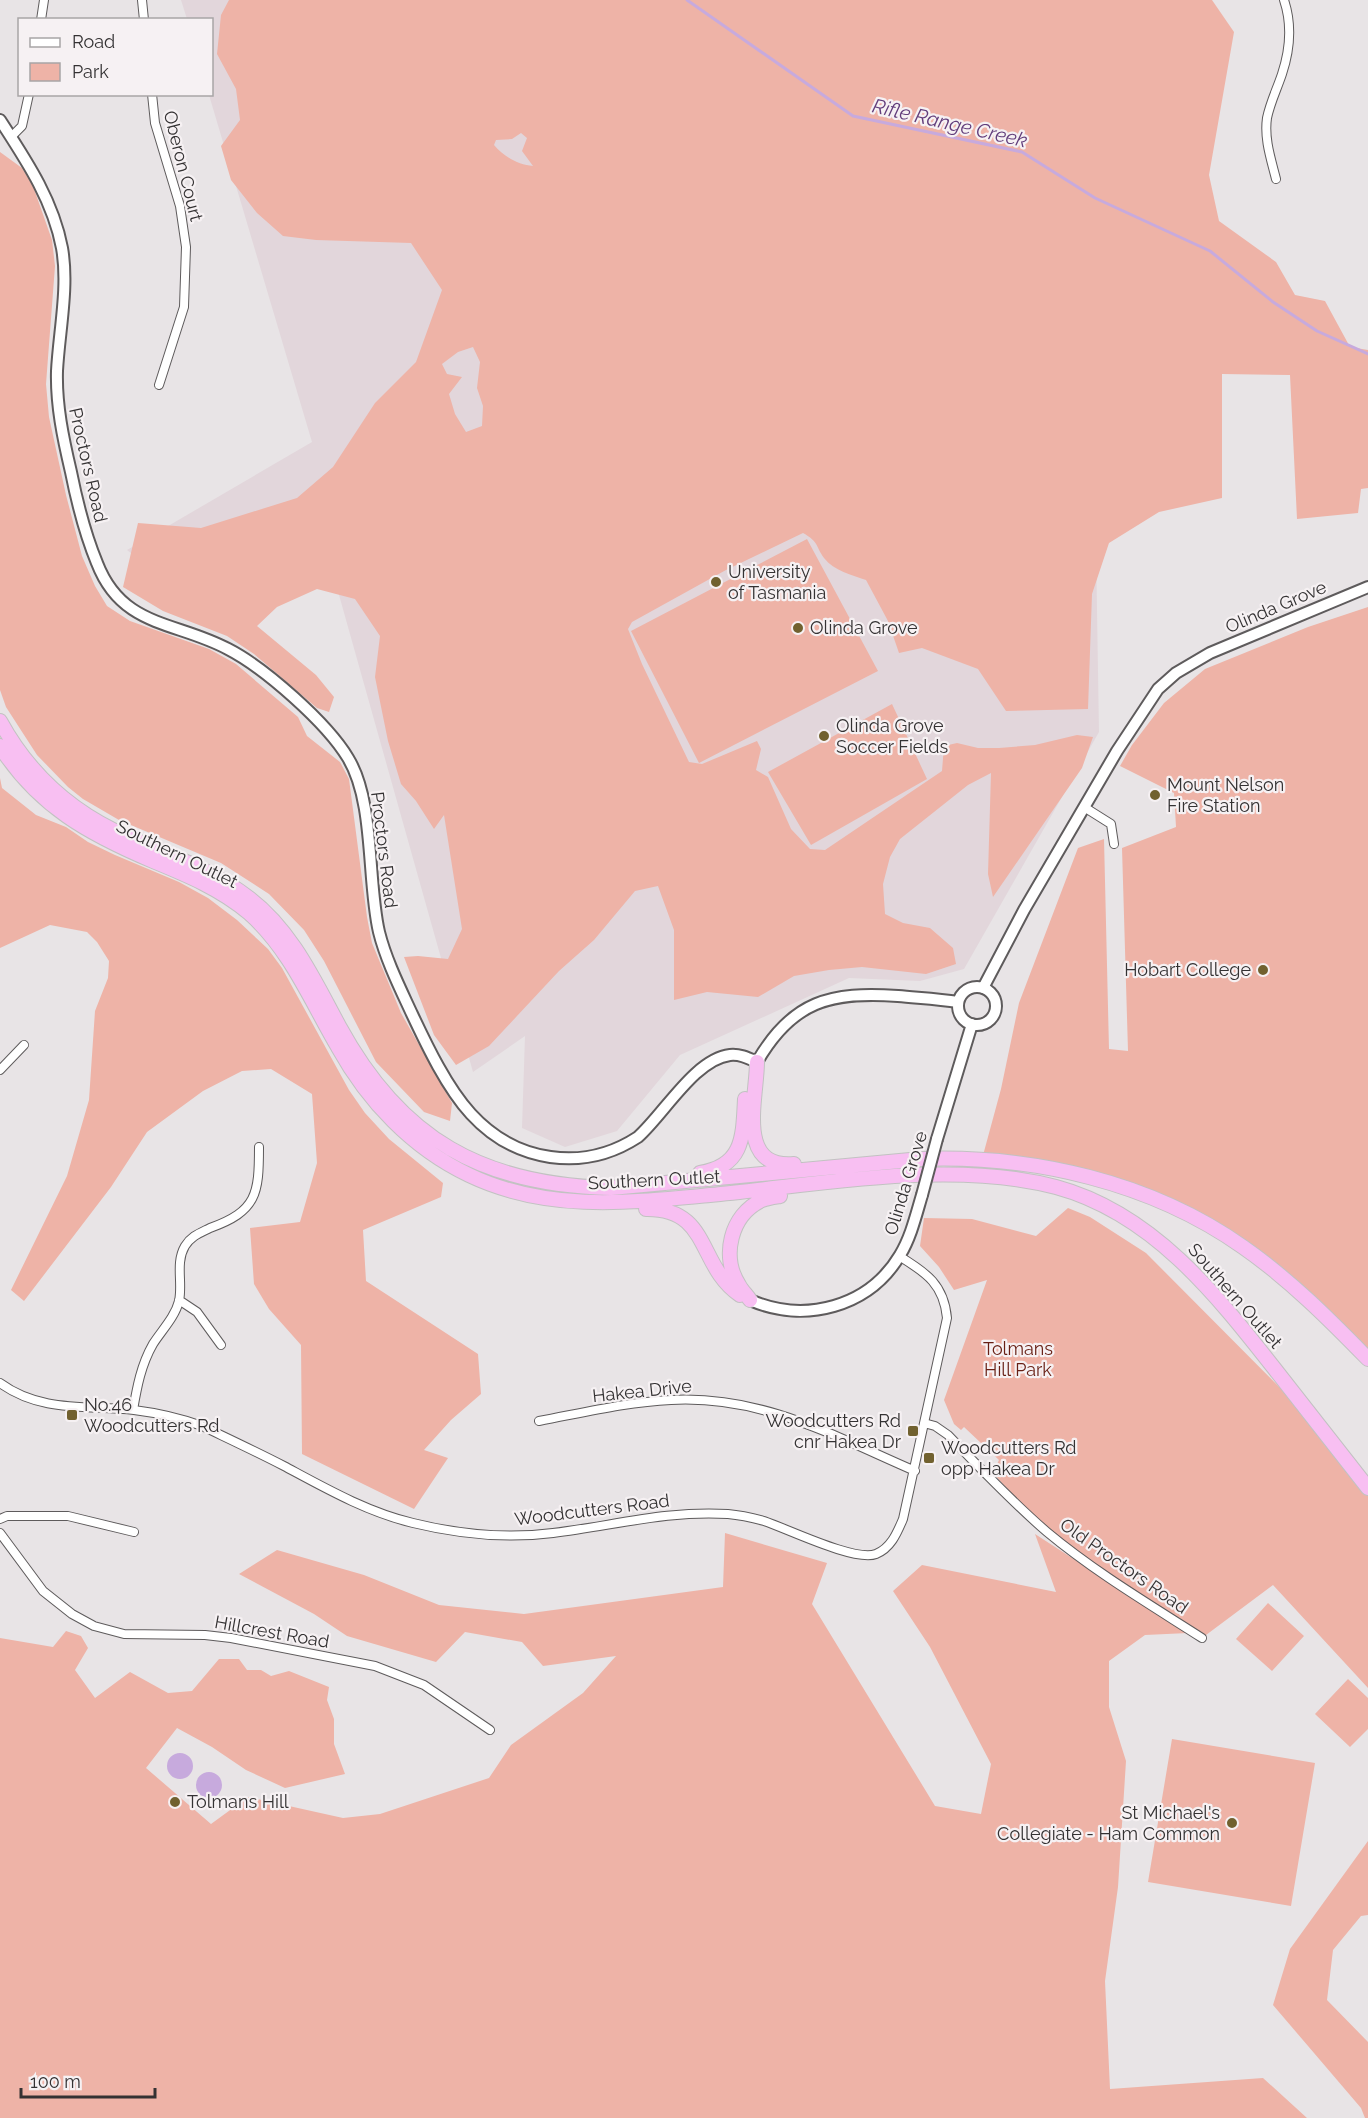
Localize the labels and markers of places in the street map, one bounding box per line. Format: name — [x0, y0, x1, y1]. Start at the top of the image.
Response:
place label: University of Tasmania — [728, 561, 826, 603]
marker: University of Tasmania — [709, 575, 723, 589]
place label: Olinda Grove — [810, 617, 918, 638]
marker: Olinda Grove — [791, 621, 805, 635]
place label: Olinda Grove Soccer Fields — [836, 715, 948, 757]
marker: Olinda Grove Soccer Fields — [817, 729, 831, 743]
place label: Mount Nelson Fire Station — [1167, 774, 1284, 816]
marker: Mount Nelson Fire Station — [1148, 788, 1162, 802]
place label: Hobart College — [1124, 959, 1251, 980]
marker: Hobart College — [1256, 963, 1270, 977]
place label: No.46 Woodcutters Rd — [84, 1394, 220, 1436]
marker: No.46 Woodcutters Rd — [65, 1408, 79, 1422]
place label: Woodcutters Rd cnr Hakea Dr — [765, 1410, 902, 1452]
marker: Woodcutters Rd cnr Hakea Dr — [906, 1424, 920, 1438]
place label: Woodcutters Rd opp Hakea Dr — [941, 1437, 1077, 1479]
marker: Woodcutters Rd opp Hakea Dr — [922, 1451, 936, 1465]
place label: Tolmans Hill — [187, 1791, 289, 1812]
marker: Tolmans Hill — [168, 1795, 182, 1809]
place label: St Michael's Collegiate - Ham Common — [997, 1802, 1220, 1844]
marker: St Michael's Collegiate - Ham Common — [1225, 1816, 1239, 1830]

